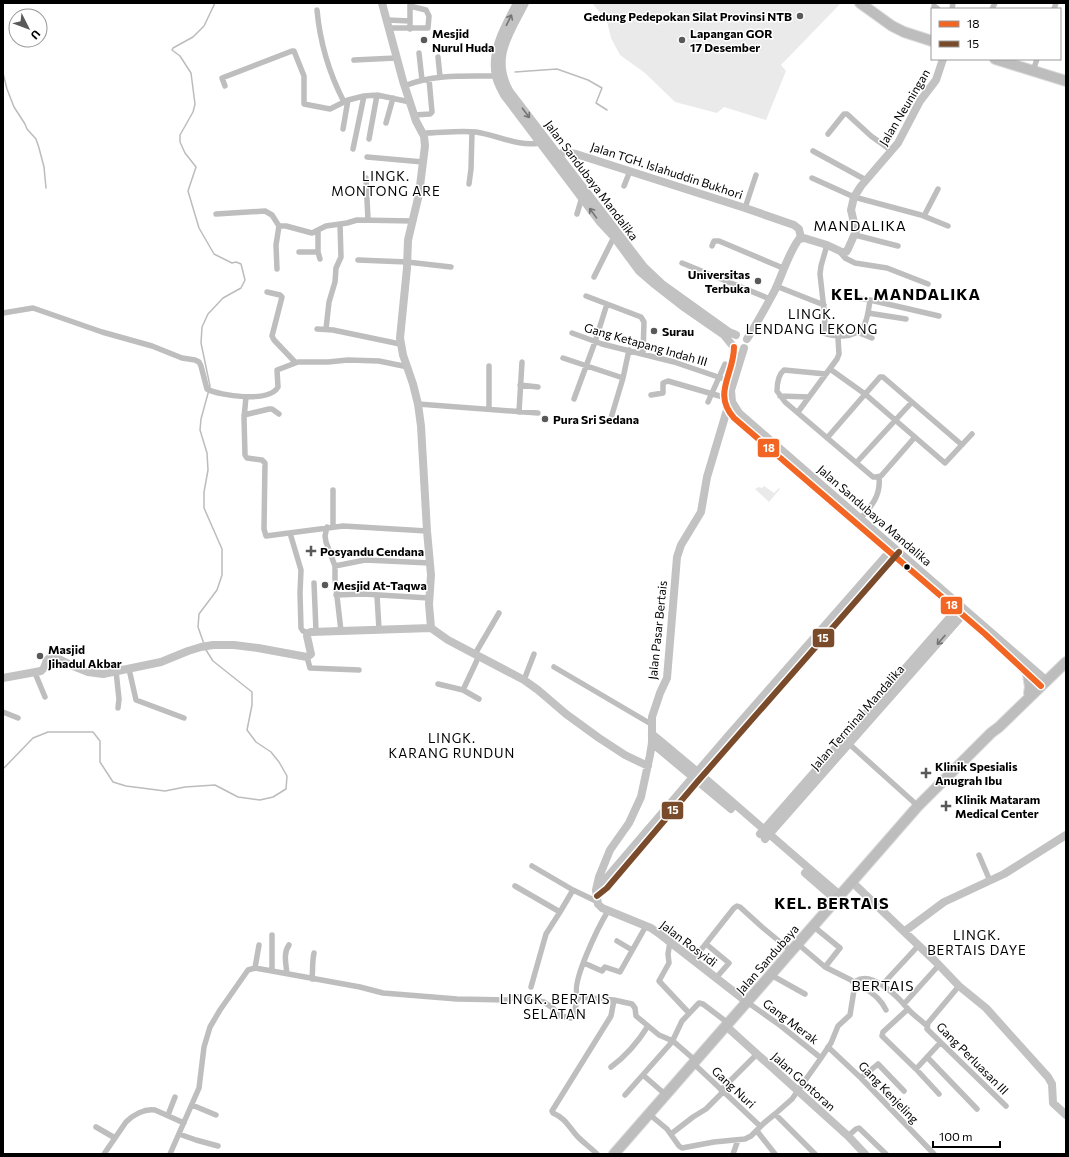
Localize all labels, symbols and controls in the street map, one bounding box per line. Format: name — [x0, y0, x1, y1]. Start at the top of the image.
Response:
north arrow — [8, 8, 48, 48]
legend — [931, 8, 1061, 60]
place label: Gedung Pedepokan Silat Provinsi NTB — [584, 9, 792, 23]
marker: Gedung Pedepokan Silat Provinsi NTB — [795, 11, 805, 21]
one-way arrow — [506, 14, 513, 26]
text: 18 — [967, 16, 979, 30]
place label: Mesjid Nurul Huda — [432, 26, 494, 54]
place label: Lapangan GOR 17 Desember — [690, 26, 773, 54]
text: U — [28, 28, 43, 42]
marker: Mesjid Nurul Huda — [419, 35, 429, 45]
marker: Lapangan GOR 17 Desember — [677, 35, 687, 45]
text: 15 — [967, 36, 979, 50]
street label: Jalan Neuningan — [876, 66, 933, 148]
one-way arrow — [522, 108, 530, 119]
street label: Jalan Sandubaya Mandalika — [541, 117, 642, 243]
street label: Jalan TGH. Islahuddin Bukhori — [589, 139, 745, 202]
district label: LINGK. MONTONG ARE — [331, 168, 441, 199]
one-way arrow — [589, 208, 598, 219]
district label: MANDALIKA — [813, 217, 907, 234]
place label: Universitas Terbuka — [688, 267, 750, 295]
marker: Universitas Terbuka — [753, 276, 763, 286]
district label: KEL. MANDALIKA — [831, 284, 981, 303]
district label: LINGK. LENDANG LEKONG — [746, 306, 878, 337]
street label: Gang Ketapang Indah III — [583, 320, 709, 368]
place label: Surau — [662, 324, 694, 338]
marker: Surau — [649, 326, 659, 336]
place label: Pura Sri Sedana — [553, 412, 639, 426]
marker: Pura Sri Sedana — [540, 414, 550, 424]
line badge: 18 — [757, 438, 780, 458]
text: 18 — [763, 441, 775, 454]
street label: Jalan Sandubaya Mandalika — [814, 462, 935, 569]
place label: Posyandu Cendana — [320, 544, 424, 558]
marker: Posyandu Cendana — [305, 545, 317, 557]
unlabelled marker — [902, 562, 912, 572]
place label: Mesjid At-Taqwa — [333, 578, 427, 592]
marker: Mesjid At-Taqwa — [320, 580, 330, 590]
street label: Jalan Pasar Bertais — [645, 580, 670, 680]
line badge: 18 — [940, 596, 963, 615]
text: 18 — [946, 598, 958, 611]
line badge: 15 — [812, 628, 835, 648]
text: 15 — [817, 631, 829, 644]
one-way arrow — [936, 634, 945, 645]
place label: Masjid Jihadul Akbar — [48, 642, 122, 671]
marker: Masjid Jihadul Akbar — [35, 651, 45, 661]
street label: Jalan Terminal Mandalika — [807, 662, 907, 773]
district label: LINGK. KARANG RUNDUN — [389, 730, 515, 761]
place label: Klinik Spesialis Anugrah Ibu — [935, 759, 1018, 787]
marker: Klinik Spesialis Anugrah Ibu — [920, 767, 932, 779]
place label: Klinik Mataram Medical Center — [955, 792, 1040, 820]
marker: Klinik Mataram Medical Center — [940, 800, 952, 812]
line badge: 15 — [661, 801, 684, 820]
text: 15 — [667, 803, 679, 816]
district label: KEL. BERTAIS — [774, 893, 890, 912]
street label: Jalan Rosyidi — [657, 917, 720, 970]
street label: Jalan Sandubaya — [733, 921, 802, 997]
district label: LINGK. BERTAIS DAYE — [927, 927, 1027, 958]
district label: BERTAIS — [852, 977, 914, 994]
district label: LINGK. BERTAIS SELATAN — [500, 991, 610, 1022]
street label: Gang Merak — [760, 996, 822, 1047]
street label: Gang Perluasan III — [934, 1019, 1012, 1097]
street label: Jalan Gontoran — [769, 1049, 839, 1114]
street label: Gang Kenjeling — [856, 1058, 922, 1126]
street label: Gang Nuri — [709, 1063, 759, 1111]
scale bar — [933, 1123, 1000, 1149]
text: 100 m — [939, 1129, 973, 1143]

